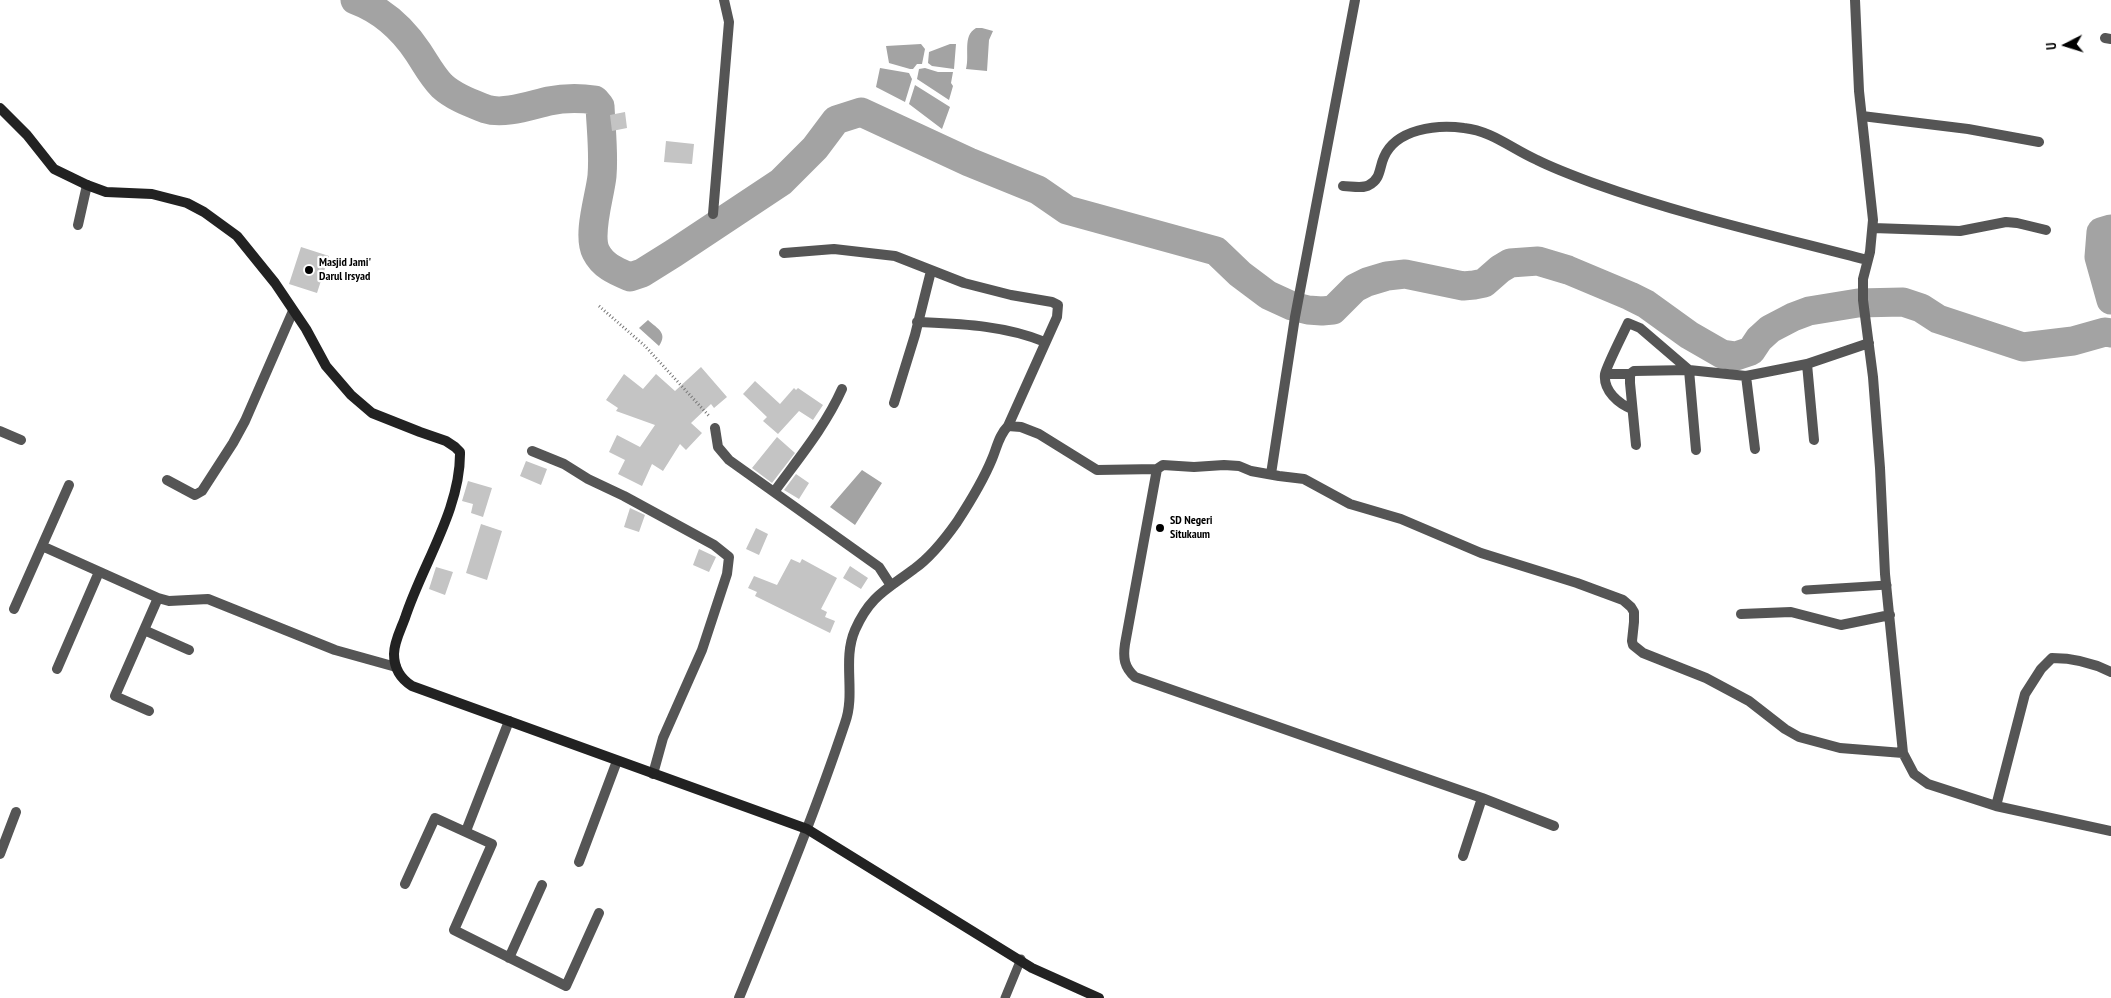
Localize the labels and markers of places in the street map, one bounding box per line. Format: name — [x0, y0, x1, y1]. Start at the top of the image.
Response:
place label: Masjid Jami' Darul Irsyad — [319, 256, 371, 284]
marker: Masjid Jami' Darul Irsyad — [303, 264, 315, 276]
place label: SD Negeri Situkaum — [1170, 514, 1212, 542]
marker: SD Negeri Situkaum — [1154, 522, 1166, 534]

